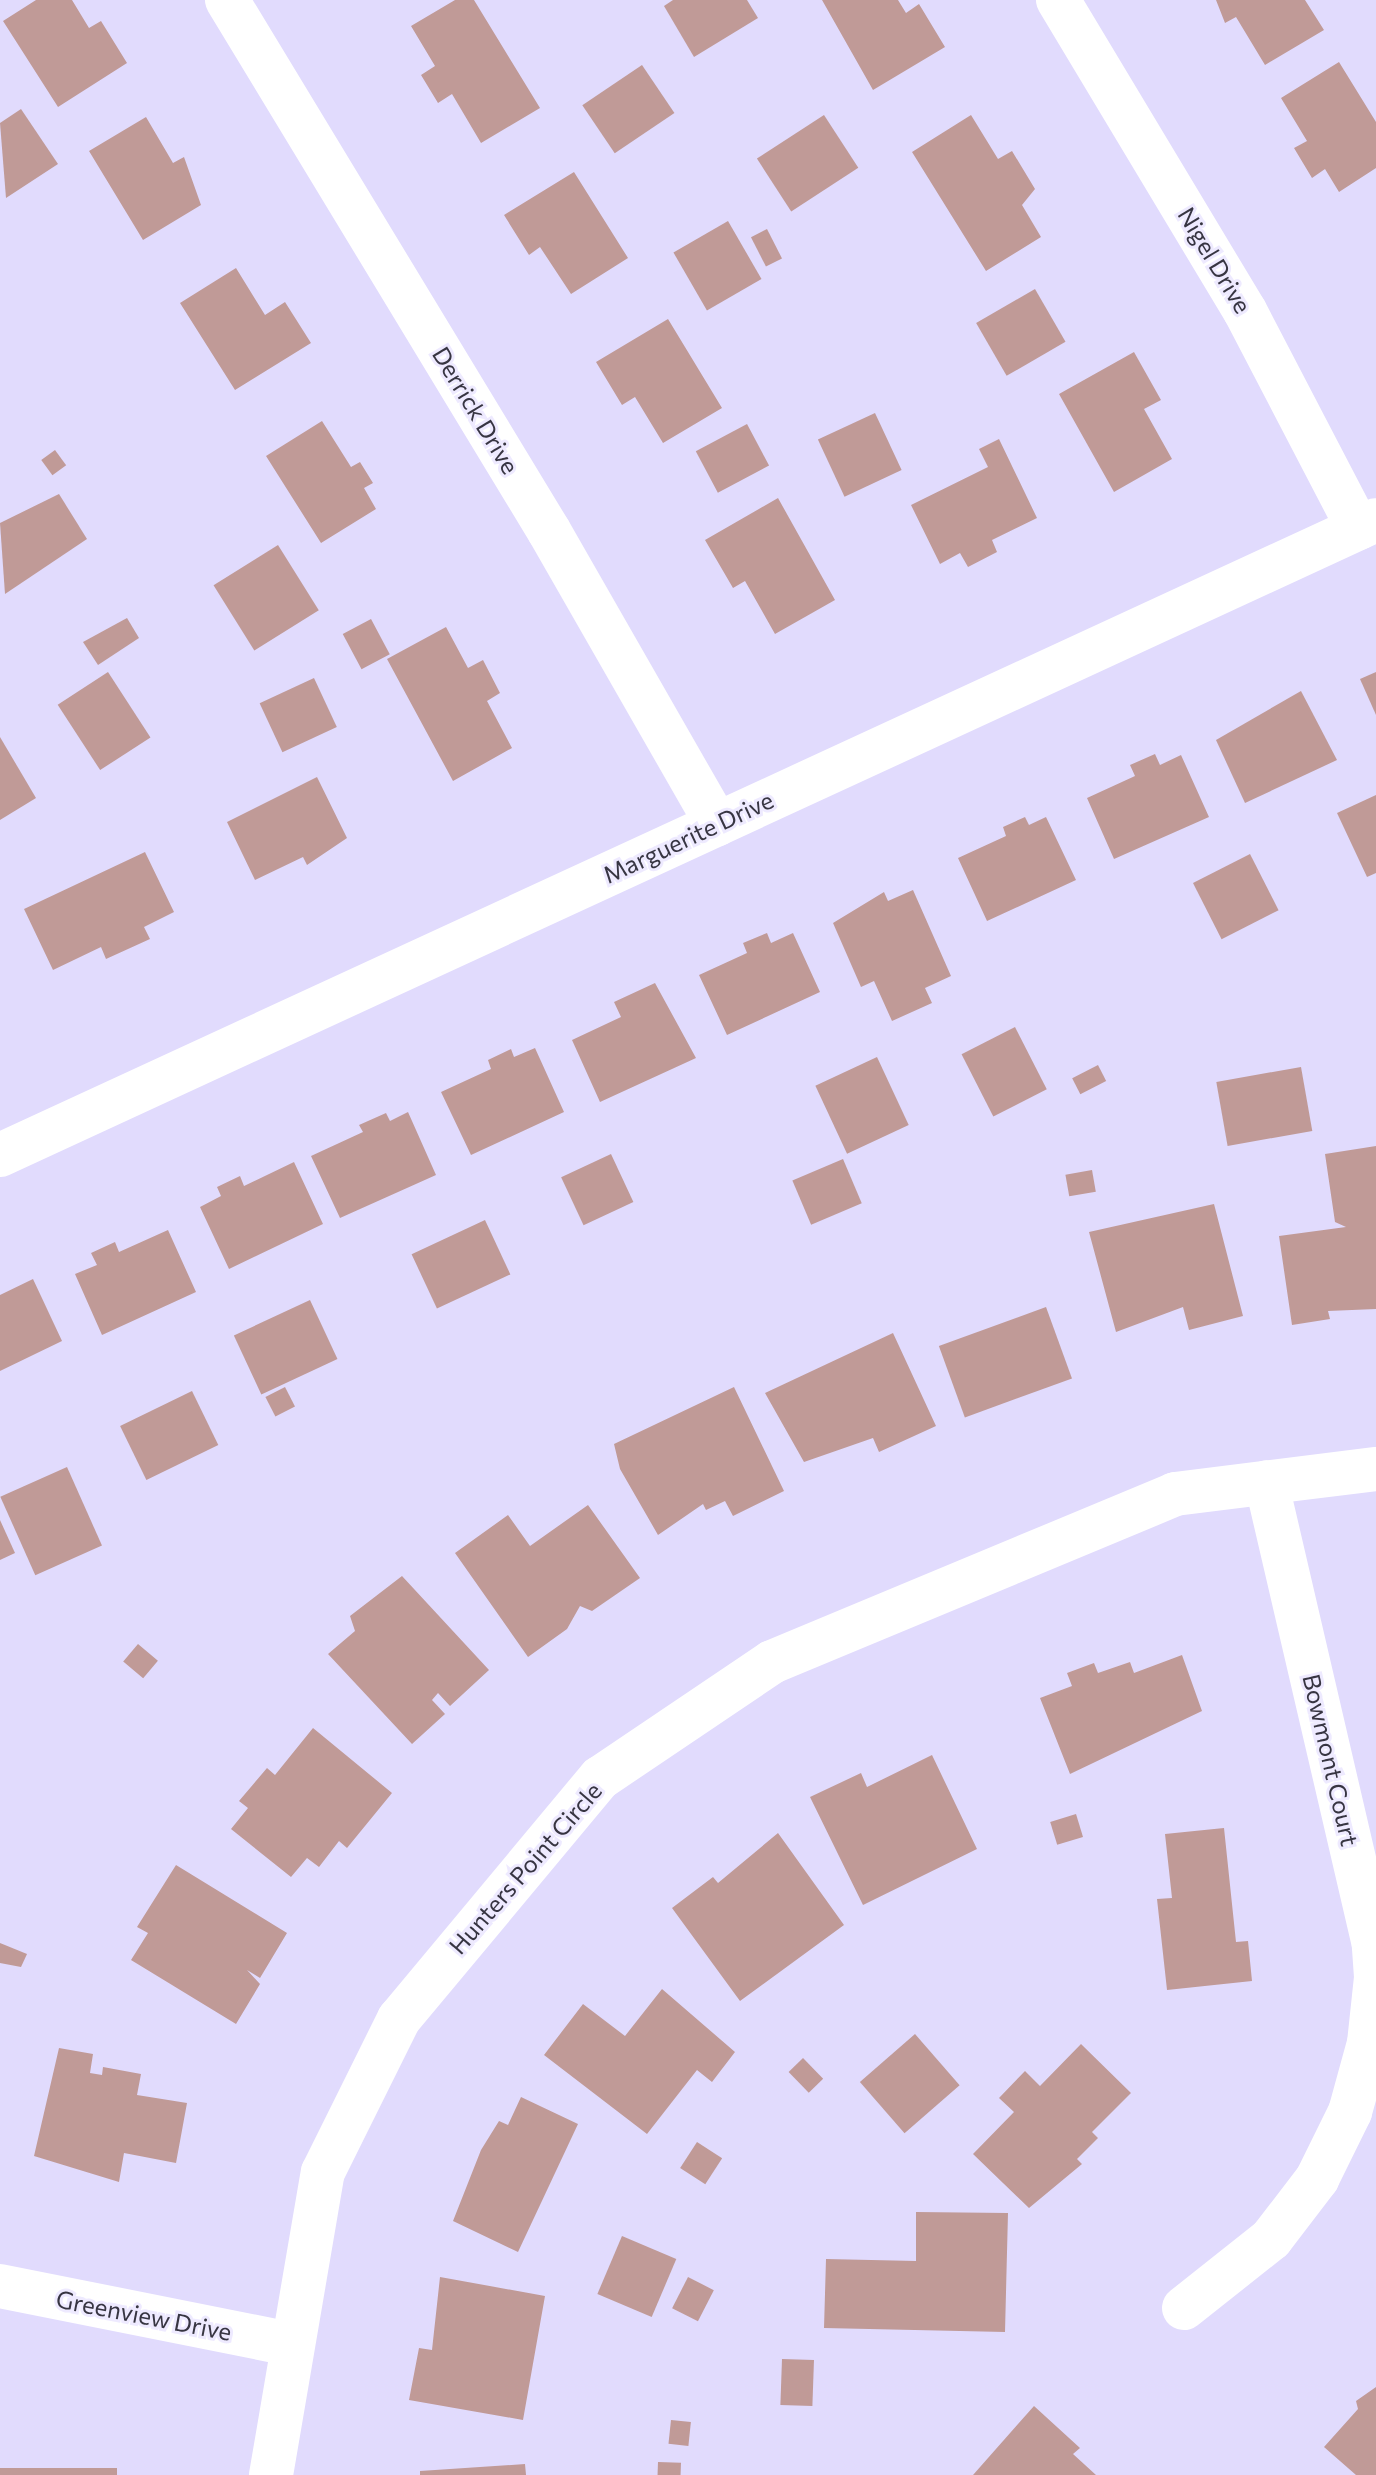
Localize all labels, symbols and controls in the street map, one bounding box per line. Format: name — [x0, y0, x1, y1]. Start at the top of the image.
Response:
street label: Nigel Drive — [1172, 202, 1258, 318]
street label: Derrick Drive — [427, 341, 525, 479]
street label: Marguerite Drive — [598, 785, 778, 889]
street label: Bowmont Court — [1297, 1671, 1365, 1849]
street label: Hunters Point Circle — [443, 1776, 607, 1960]
street label: Greenview Drive — [54, 2284, 234, 2346]

